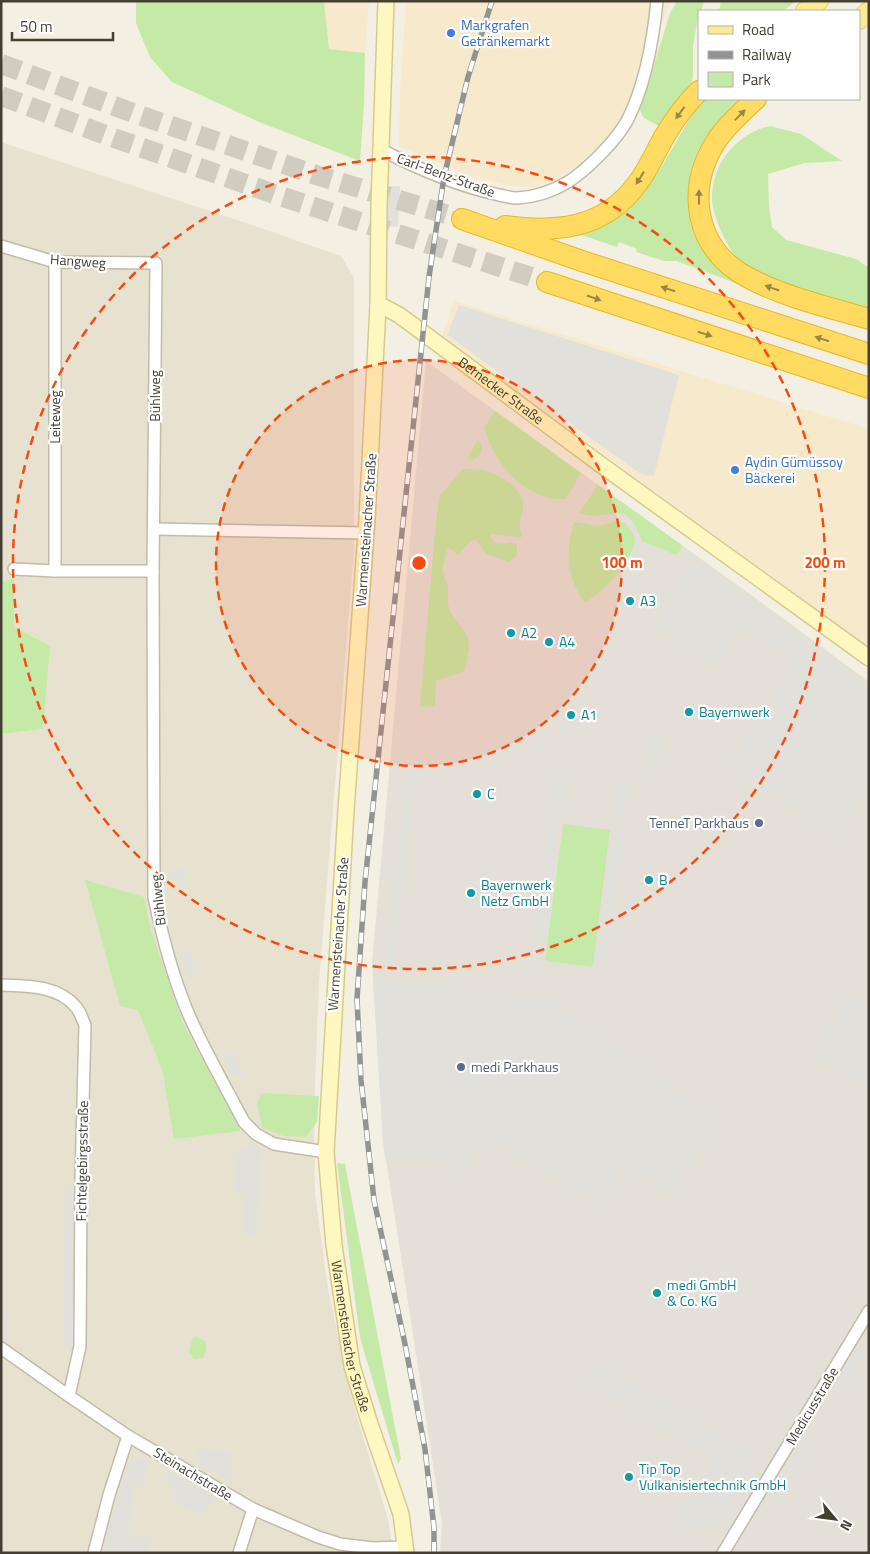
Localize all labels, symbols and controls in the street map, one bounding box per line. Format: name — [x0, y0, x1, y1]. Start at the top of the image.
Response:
scale bar — [12, 10, 114, 42]
legend — [698, 10, 860, 100]
place label: Markgrafen Getränkemarkt — [461, 14, 550, 51]
text: 50 m — [20, 15, 53, 38]
text: Road — [742, 18, 774, 41]
marker: Markgrafen Getränkemarkt — [445, 27, 457, 39]
text: Railway — [742, 43, 792, 66]
text: Park — [742, 68, 771, 91]
one-way arrow — [675, 106, 685, 119]
one-way arrow — [734, 110, 746, 122]
street label: Carl-Benz-Straße — [394, 147, 498, 202]
one-way arrow — [636, 172, 645, 185]
one-way arrow — [695, 189, 703, 205]
street label: Hangweg — [49, 248, 107, 273]
one-way arrow — [765, 284, 780, 291]
one-way arrow — [660, 285, 675, 293]
one-way arrow — [586, 294, 601, 302]
one-way arrow — [697, 331, 712, 339]
one-way arrow — [815, 335, 830, 342]
street label: Bernecker Straße — [454, 351, 549, 429]
street label: Bühlweg — [144, 370, 165, 422]
street label: Leiteweg — [44, 390, 65, 444]
place label: Aydin Gümüssoy Bäckerei — [745, 451, 843, 488]
street label: Warmensteinacher Straße — [350, 452, 381, 608]
marker: Aydin Gümüssoy Bäckerei — [729, 464, 741, 476]
text: 100 m — [601, 551, 643, 574]
text: 200 m — [804, 551, 846, 574]
centre of rings — [410, 554, 428, 572]
place label: A3 — [640, 590, 656, 611]
marker: A3 — [624, 595, 636, 607]
place label: A2 — [521, 622, 537, 643]
marker: A2 — [505, 627, 517, 639]
place label: A4 — [559, 631, 575, 652]
marker: A4 — [543, 636, 555, 648]
place label: Bayernwerk — [699, 701, 770, 722]
place label: A1 — [581, 704, 597, 725]
marker: Bayernwerk — [683, 706, 695, 718]
marker: A1 — [565, 709, 577, 721]
place label: C — [487, 783, 495, 804]
marker: C — [471, 788, 483, 800]
place label: TenneT Parkhaus — [649, 812, 749, 833]
marker: TenneT Parkhaus — [753, 817, 765, 829]
street label: Warmensteinacher Straße — [322, 856, 353, 1012]
place label: B — [659, 869, 668, 890]
street label: Bühlweg — [144, 873, 171, 927]
place label: Bayernwerk Netz GmbH — [481, 874, 552, 911]
marker: B — [643, 874, 655, 886]
marker: Bayernwerk Netz GmbH — [465, 887, 477, 899]
place label: medi Parkhaus — [471, 1056, 559, 1077]
marker: medi Parkhaus — [455, 1061, 467, 1073]
street label: Fichtelgebirgsstraße — [70, 1100, 93, 1222]
street label: Warmensteinacher Straße — [326, 1259, 377, 1415]
place label: medi GmbH & Co. KG — [667, 1274, 736, 1311]
marker: medi GmbH & Co. KG — [651, 1287, 663, 1299]
street label: Medicusstraße — [780, 1363, 843, 1449]
street label: Steinachstraße — [150, 1442, 237, 1506]
place label: Tip Top Vulkanisiertechnik GmbH — [639, 1458, 786, 1495]
marker: Tip Top Vulkanisiertechnik GmbH — [623, 1471, 635, 1483]
north arrow — [810, 1494, 860, 1544]
text: N — [835, 1516, 858, 1535]

